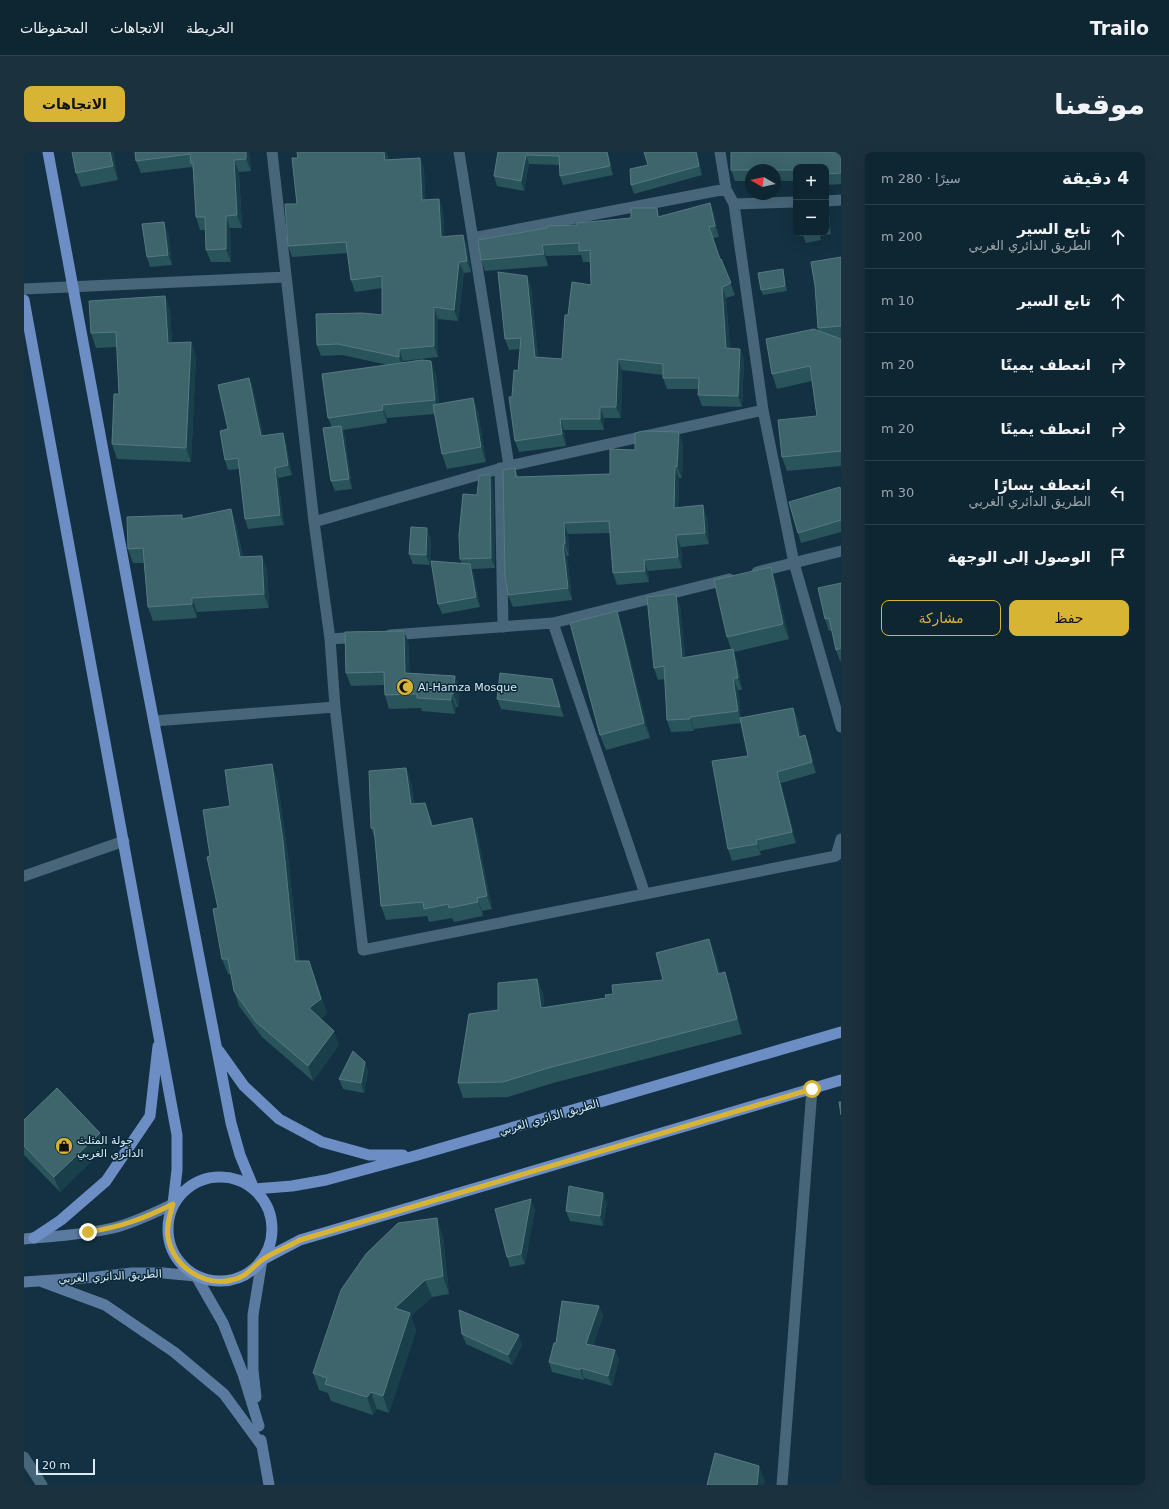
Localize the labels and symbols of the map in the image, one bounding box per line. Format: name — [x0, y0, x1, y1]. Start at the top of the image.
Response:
north arrow — [745, 164, 781, 200]
mosque icon: Al-Hamza Mosque — [395, 677, 415, 697]
place label: Al-Hamza Mosque — [418, 681, 517, 694]
route start — [803, 1080, 821, 1098]
street label: الطريق الدائري الغربي — [497, 1097, 601, 1139]
place label: جولة المثلث الدائري الغربي — [77, 1134, 144, 1160]
shop icon: جولة المثلث الدائري الغربي — [54, 1136, 74, 1156]
route end — [79, 1223, 97, 1241]
street label: الطريق الدائري الغربي — [58, 1267, 162, 1287]
scale bar — [36, 1457, 95, 1476]

